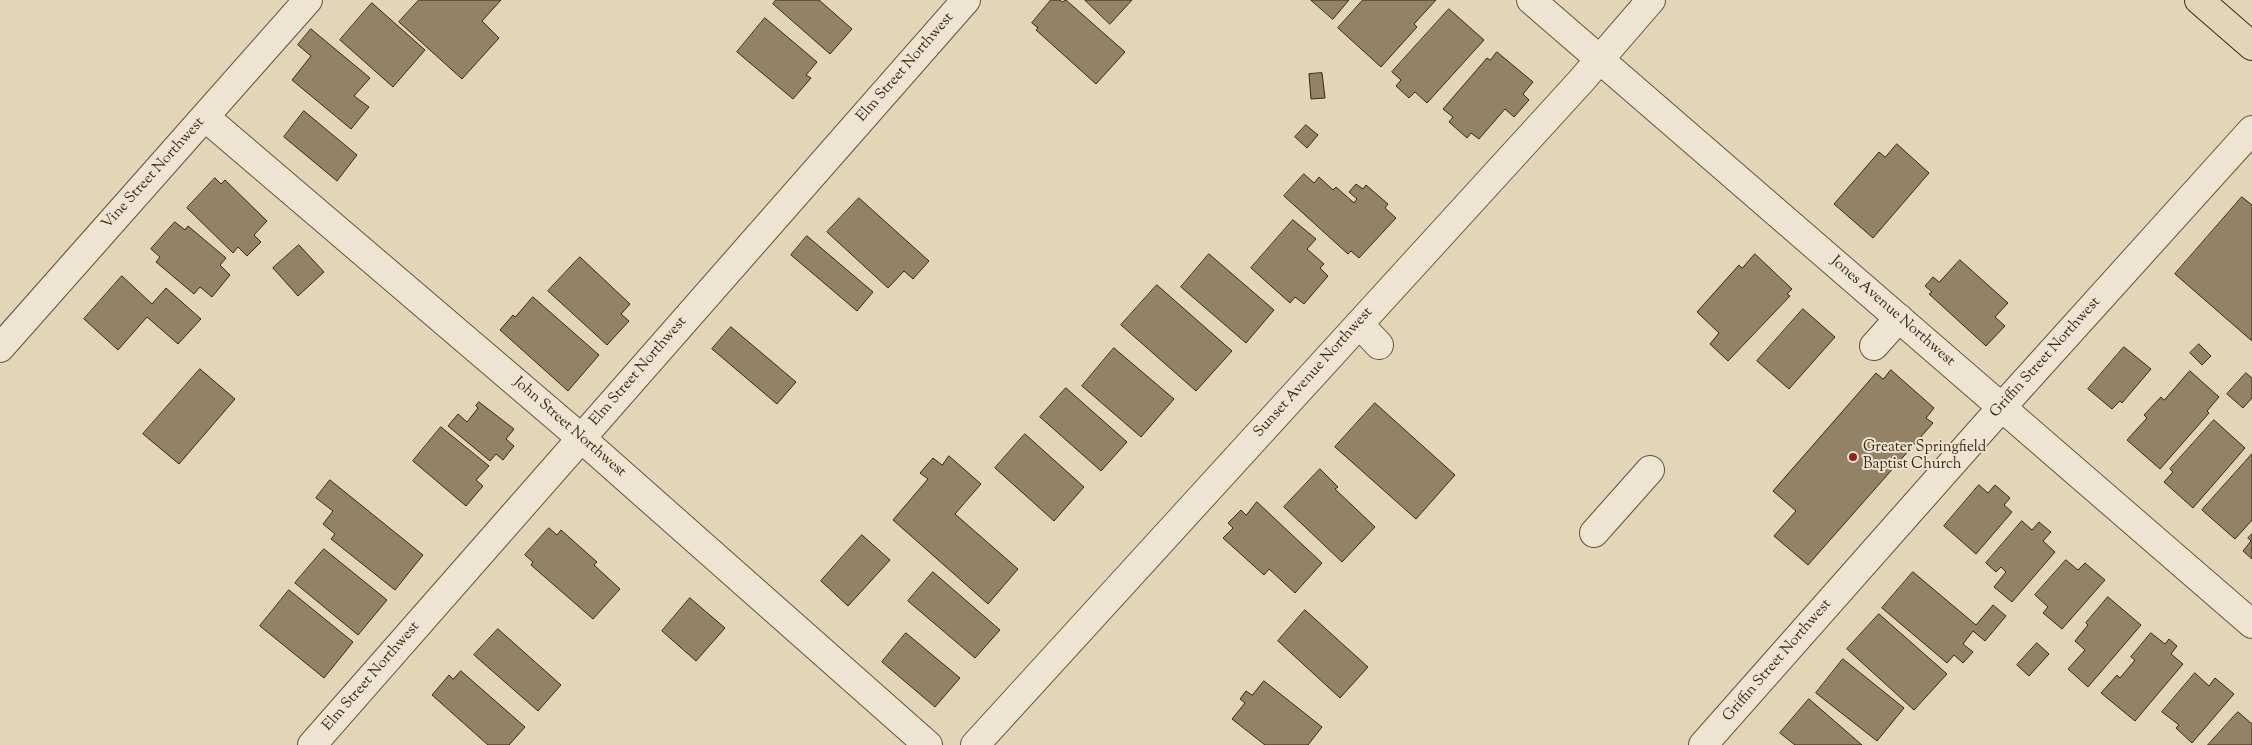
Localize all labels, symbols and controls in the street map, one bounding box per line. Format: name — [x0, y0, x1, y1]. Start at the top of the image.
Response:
street label: Elm Street Northwest — [854, 10, 958, 126]
street label: Vine Street Northwest — [99, 114, 209, 234]
street label: Jones Avenue Northwest — [1826, 253, 1958, 371]
street label: Griffin Street Northwest — [1987, 294, 2105, 422]
street label: Sunset Avenue Northwest — [1251, 304, 1377, 442]
street label: Elm Street Northwest — [587, 314, 691, 430]
street label: John Street Northwest — [509, 374, 629, 482]
place label: Greater Springfield Baptist Church — [1863, 439, 1986, 474]
marker: Greater Springfield Baptist Church — [1847, 451, 1859, 463]
street label: Griffin Street Northwest — [1720, 596, 1836, 726]
street label: Elm Street Northwest — [320, 619, 424, 735]

